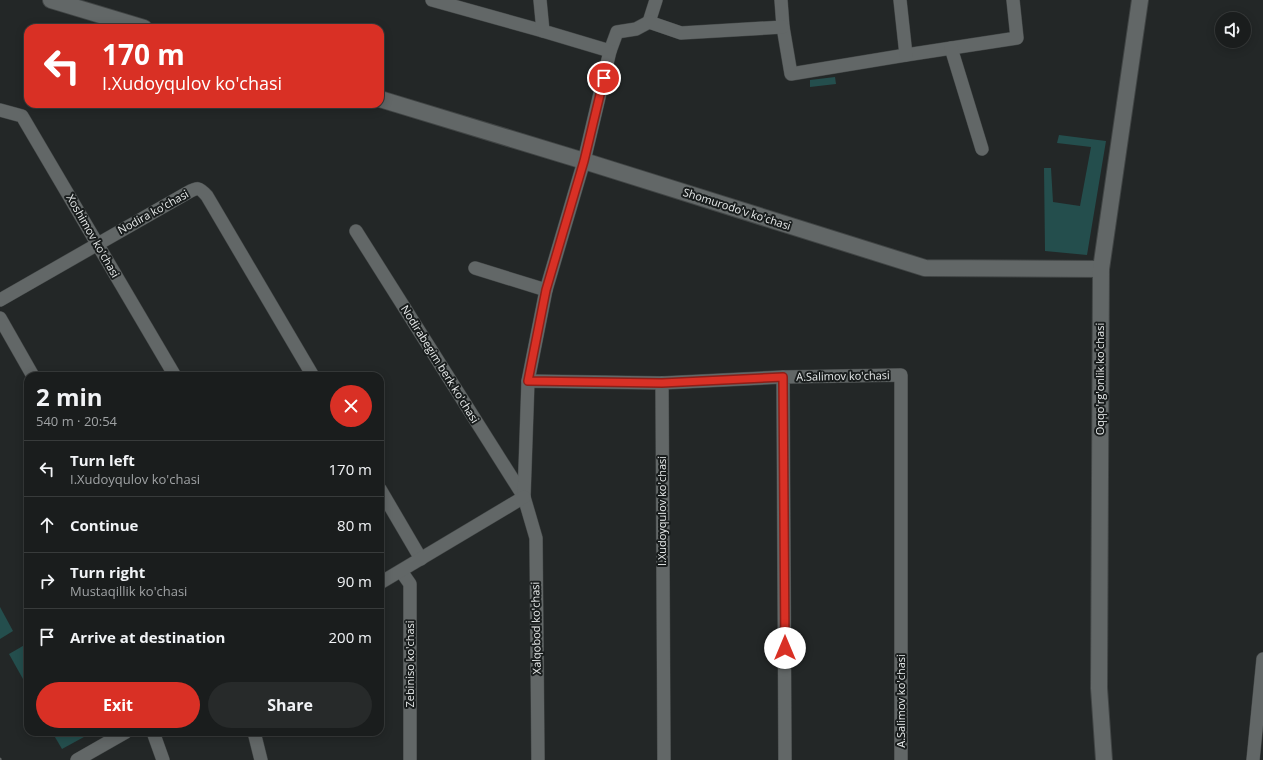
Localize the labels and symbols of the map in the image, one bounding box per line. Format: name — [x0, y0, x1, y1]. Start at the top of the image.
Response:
pin — [587, 61, 621, 95]
street label: Shomurodo'v ko'chasi — [681, 184, 793, 233]
street label: Nodira ko'chasi — [115, 186, 191, 237]
street label: Xoshimov ko'chasi — [63, 191, 123, 280]
street label: Nodirabegim berk ko'chasi — [398, 302, 483, 426]
street label: Oqqo'rg'onlik ko'chasi — [1092, 323, 1107, 435]
street label: A.Salimov ko'chasi — [796, 367, 890, 384]
street label: I.Xudoyqulov ko'chasi — [654, 456, 669, 566]
street label: Xalqobod ko'chasi — [527, 582, 544, 674]
street label: Zebiniso ko'chasi — [402, 620, 417, 708]
position arrow — [764, 627, 806, 669]
street label: A.Salimov ko'chasi — [893, 654, 908, 748]

